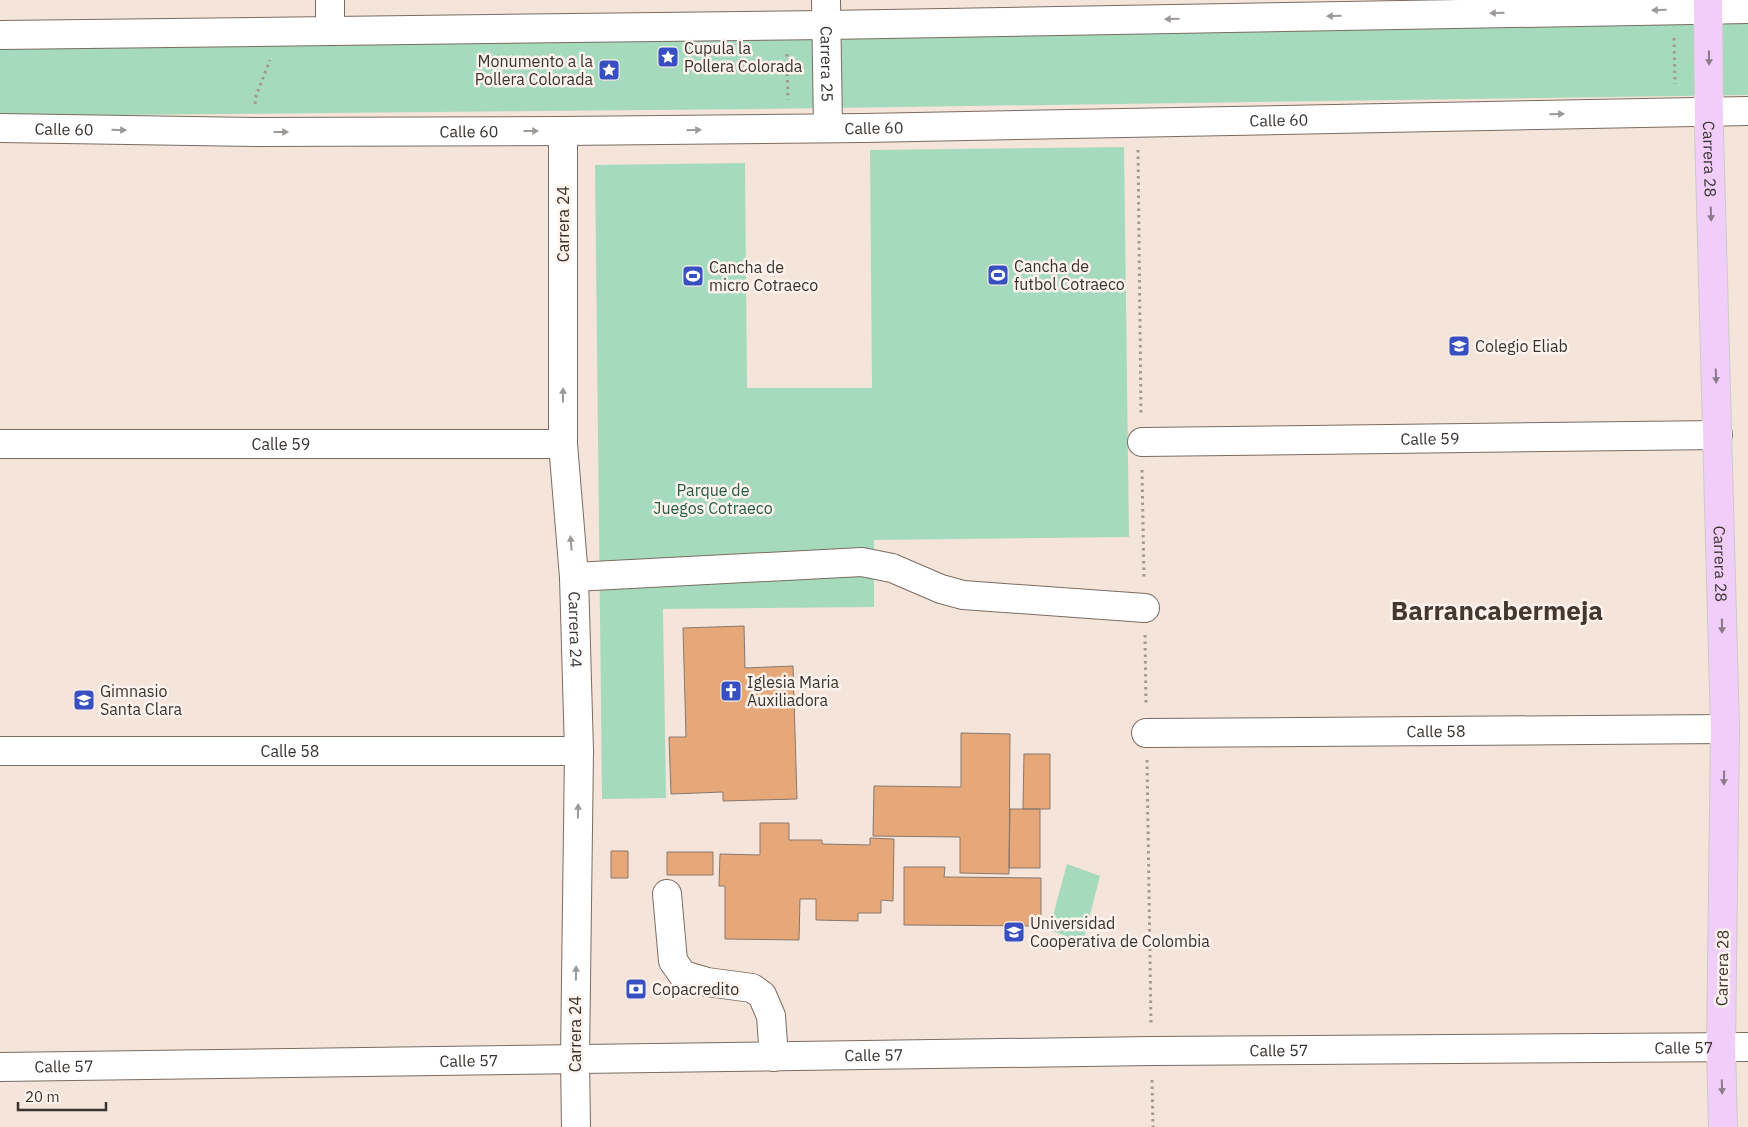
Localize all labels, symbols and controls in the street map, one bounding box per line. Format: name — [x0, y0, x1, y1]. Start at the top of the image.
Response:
one-way arrow — [1651, 6, 1667, 14]
one-way arrow — [1489, 9, 1505, 17]
one-way arrow — [1326, 12, 1342, 20]
one-way arrow — [1164, 15, 1180, 23]
street label: Carrera 25 — [816, 26, 838, 102]
place label: Cupula la Pollera Colorada — [684, 38, 803, 76]
place icon: Cupula la Pollera Colorada — [656, 45, 680, 69]
one-way arrow — [1705, 50, 1713, 66]
place label: Monumento a la Pollera Colorada — [475, 51, 593, 89]
place icon: Monumento a la Pollera Colorada — [597, 58, 621, 82]
street label: Calle 60 — [1249, 109, 1309, 131]
one-way arrow — [1549, 110, 1565, 118]
street label: Calle 60 — [844, 117, 904, 138]
street label: Calle 60 — [34, 119, 94, 139]
street label: Calle 60 — [439, 121, 498, 141]
street label: Carrera 28 — [1699, 121, 1721, 197]
one-way arrow — [111, 126, 127, 134]
one-way arrow — [686, 126, 702, 134]
one-way arrow — [523, 127, 539, 135]
one-way arrow — [273, 128, 289, 136]
street label: Carrera 24 — [553, 186, 573, 262]
one-way arrow — [1708, 206, 1716, 222]
place label: Cancha de futbol Cotraeco — [1014, 256, 1125, 294]
place label: Cancha de micro Cotraeco — [709, 257, 818, 295]
sports icon: Cancha de futbol Cotraeco — [986, 263, 1010, 287]
sports icon: Cancha de micro Cotraeco — [681, 264, 705, 288]
school or university icon: Colegio Eliab — [1447, 334, 1471, 358]
place label: Colegio Eliab — [1475, 336, 1568, 356]
one-way arrow — [1712, 368, 1720, 384]
one-way arrow — [559, 387, 567, 403]
street label: Calle 59 — [1400, 428, 1460, 449]
street label: Calle 59 — [252, 434, 310, 454]
park label: Parque de Juegos Cotraeco — [653, 480, 773, 518]
street label: Carrera 28 — [1710, 525, 1732, 602]
one-way arrow — [567, 535, 575, 551]
street label: Carrera 24 — [564, 591, 587, 668]
district label: Barrancabermeja — [1391, 593, 1603, 627]
one-way arrow — [1719, 618, 1727, 634]
place label: Iglesia Maria Auxiliadora — [747, 672, 840, 710]
church icon: Iglesia Maria Auxiliadora — [719, 679, 743, 703]
place label: Gimnasio Santa Clara — [100, 681, 183, 719]
school or university icon: Gimnasio Santa Clara — [72, 688, 96, 712]
street label: Calle 58 — [1406, 721, 1466, 741]
street label: Calle 58 — [261, 741, 319, 761]
one-way arrow — [1720, 770, 1728, 786]
one-way arrow — [574, 803, 582, 819]
place label: Universidad Cooperativa de Colombia — [1030, 913, 1210, 951]
school or university icon: Universidad Cooperativa de Colombia — [1002, 920, 1026, 944]
street label: Carrera 28 — [1711, 930, 1733, 1006]
one-way arrow — [572, 965, 580, 981]
bank icon: Copacredito — [624, 977, 648, 1001]
place label: Copacredito — [652, 979, 739, 999]
street label: Carrera 24 — [565, 996, 585, 1072]
street label: Calle 57 — [1654, 1037, 1713, 1058]
street label: Calle 57 — [1249, 1040, 1308, 1060]
street label: Calle 57 — [844, 1044, 904, 1065]
street label: Calle 57 — [439, 1050, 499, 1071]
street label: Calle 57 — [34, 1056, 94, 1077]
one-way arrow — [1718, 1079, 1726, 1095]
scale bar — [18, 1080, 105, 1112]
text: 20 m — [25, 1087, 60, 1106]

